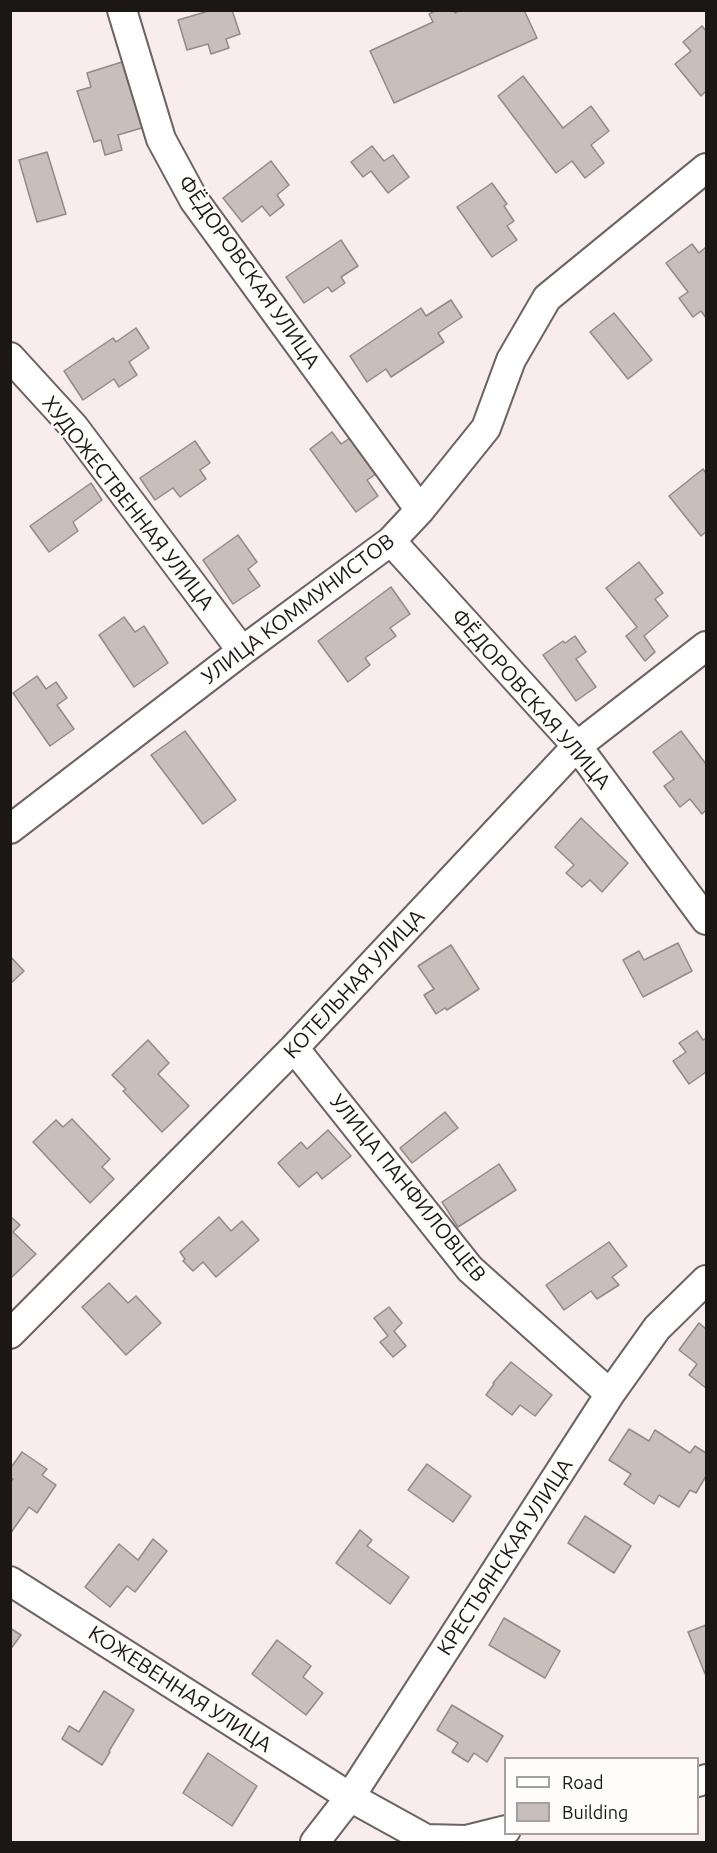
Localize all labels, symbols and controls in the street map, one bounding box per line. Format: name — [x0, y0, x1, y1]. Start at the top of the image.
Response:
street label: ФЁДОРОВСКАЯ УЛИЦА — [173, 170, 325, 374]
street label: ХУДОЖЕСТВЕННАЯ УЛИЦА — [37, 391, 219, 615]
street label: УЛИЦА КОММУНИСТОВ — [197, 528, 399, 690]
street label: ФЁДОРОВСКАЯ УЛИЦА — [446, 604, 616, 794]
street label: КОТЕЛЬНАЯ УЛИЦА — [278, 904, 430, 1064]
street label: УЛИЦА ПАНФИЛОВЦЕВ — [325, 1089, 491, 1287]
street label: КРЕСТЬЯНСКАЯ УЛИЦА — [432, 1454, 578, 1660]
street label: КОЖЕВЕННАЯ УЛИЦА — [84, 1620, 276, 1758]
legend — [504, 1757, 699, 1835]
text: Road — [562, 1772, 604, 1792]
text: Building — [562, 1802, 628, 1822]

